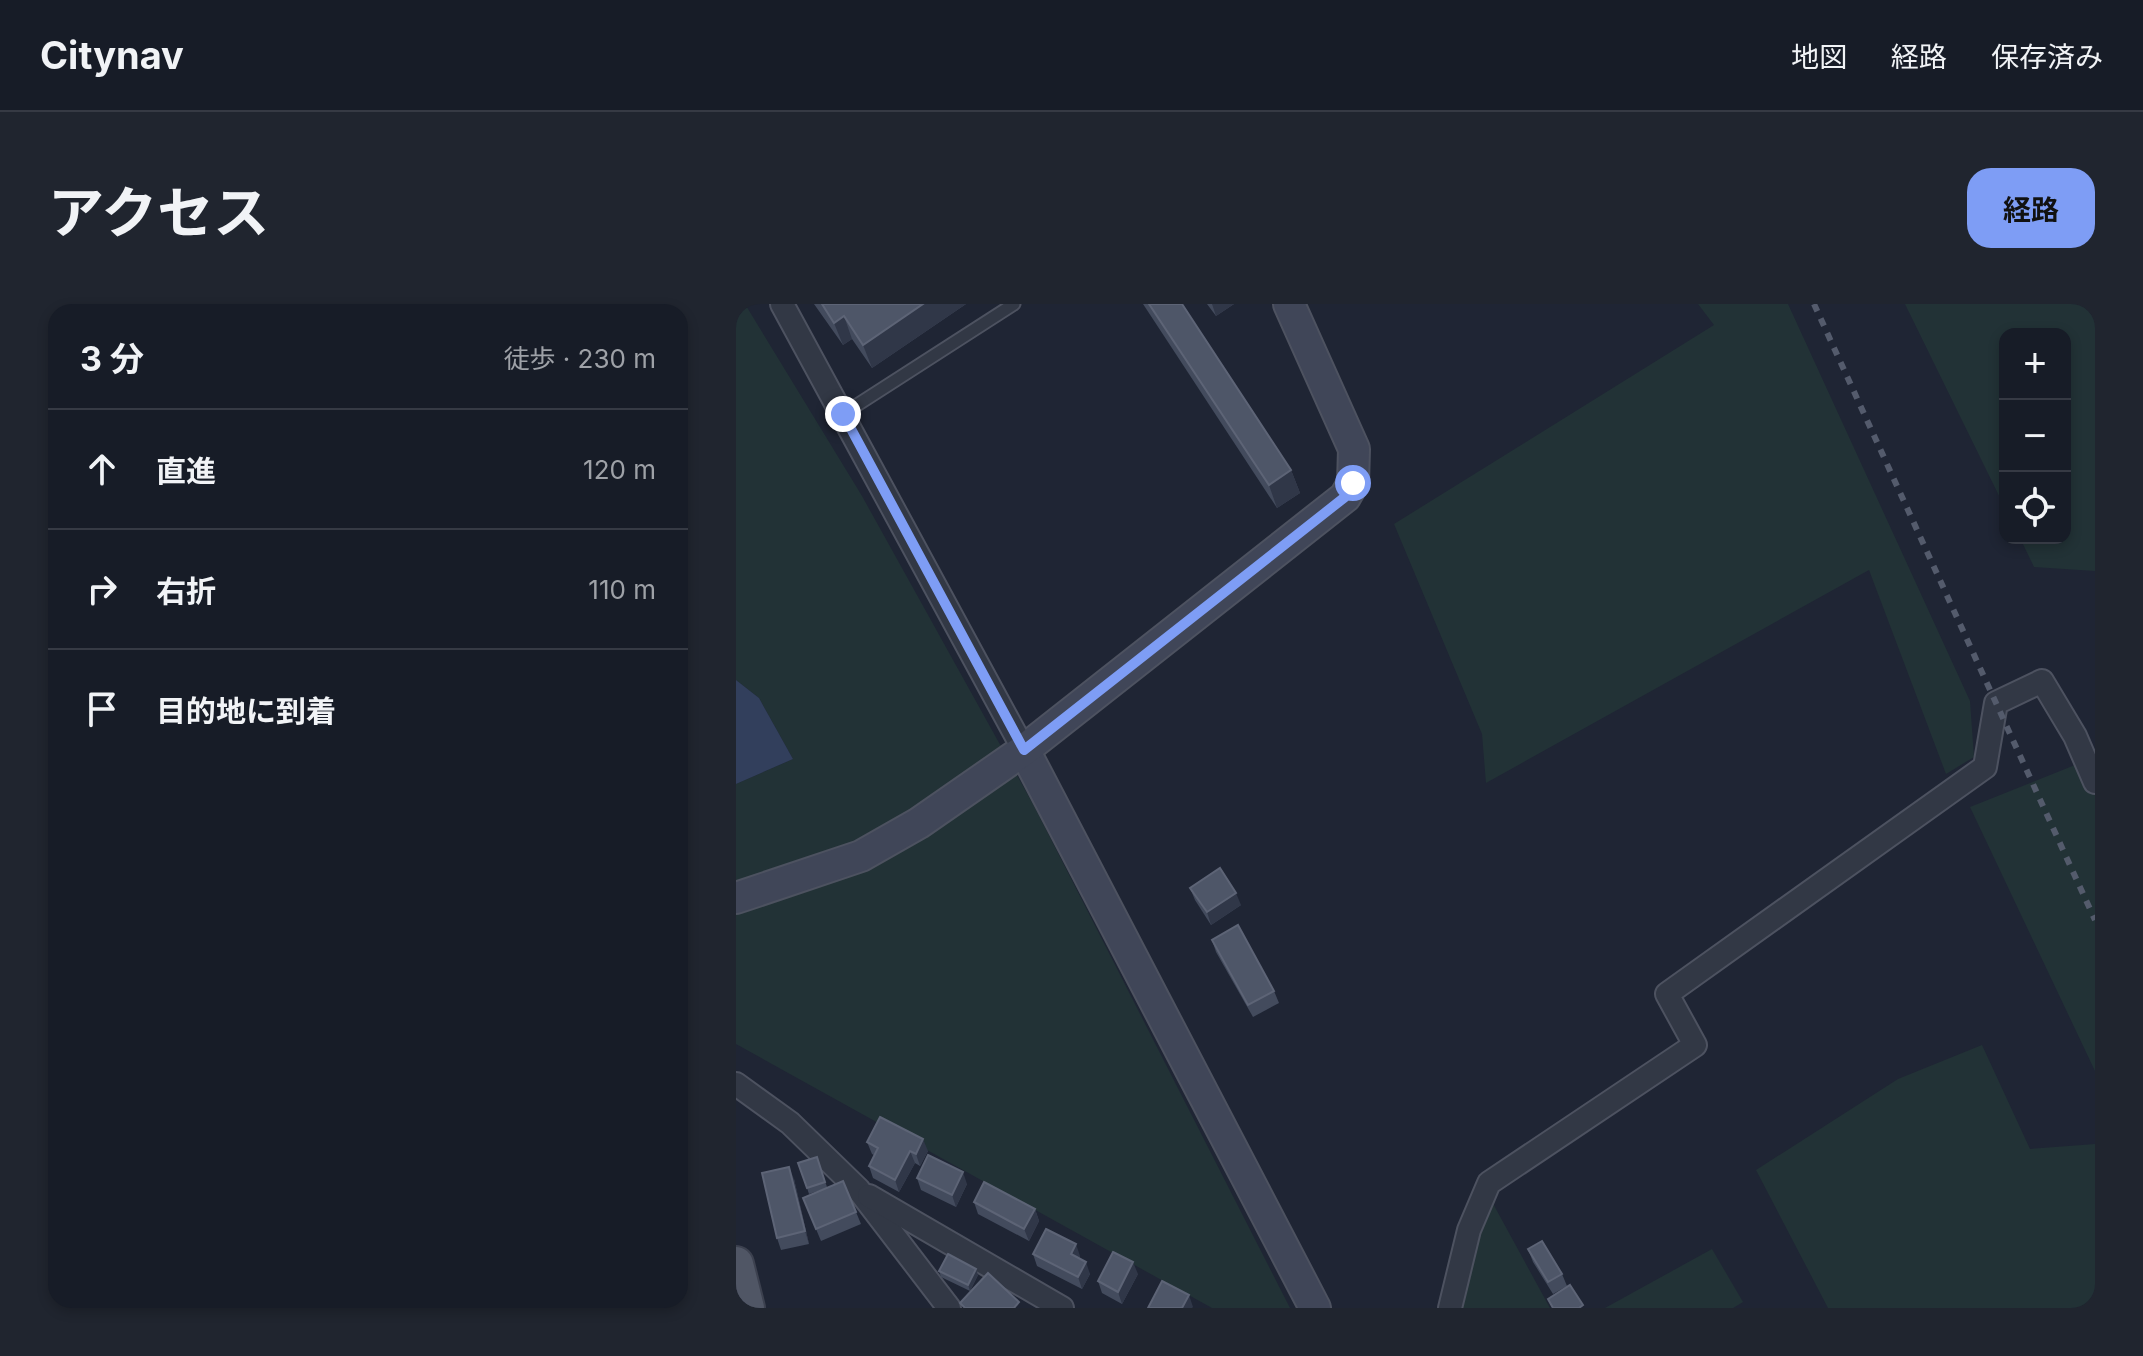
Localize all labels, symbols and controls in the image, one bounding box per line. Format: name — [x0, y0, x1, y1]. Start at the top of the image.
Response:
text: Citynav — [40, 32, 184, 78]
text: 地図 — [1791, 40, 1847, 74]
text: 経路 — [1891, 40, 1947, 74]
text: 保存済み — [1991, 40, 2103, 74]
button: 経路 — [1967, 168, 2095, 248]
text: アクセス — [48, 179, 269, 247]
map controls — [1999, 328, 2071, 544]
button: + — [1999, 328, 2071, 400]
text: 3 分 — [80, 338, 144, 379]
text: 徒歩 · 230 m — [503, 343, 656, 374]
route end — [825, 396, 861, 432]
button: − — [1999, 400, 2071, 472]
icon: ahead — [80, 447, 124, 491]
text: 直進 — [156, 453, 216, 489]
text: 120 m — [583, 454, 656, 485]
route start — [1335, 465, 1371, 501]
button: locate — [1999, 472, 2071, 544]
icon: right — [80, 567, 124, 611]
text: 右折 — [156, 573, 216, 609]
text: 110 m — [588, 574, 656, 605]
icon: arrive — [80, 687, 124, 731]
text: 目的地に到着 — [156, 693, 336, 729]

